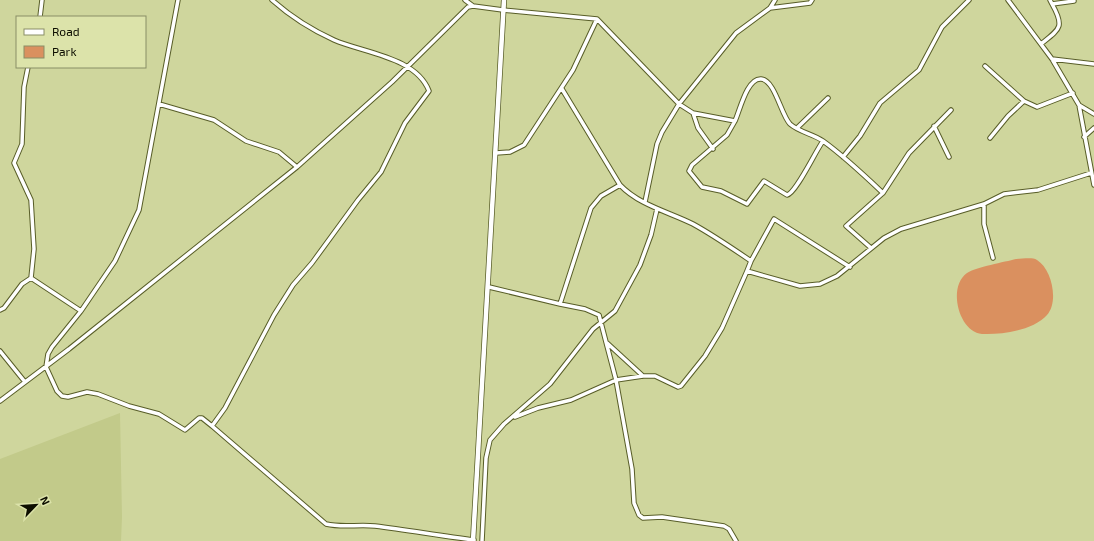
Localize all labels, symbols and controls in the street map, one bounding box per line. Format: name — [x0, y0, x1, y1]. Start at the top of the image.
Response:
legend — [16, 16, 146, 68]
text: Road — [52, 24, 80, 38]
text: Park — [52, 44, 77, 58]
north arrow — [16, 485, 56, 525]
text: N — [38, 494, 53, 507]

